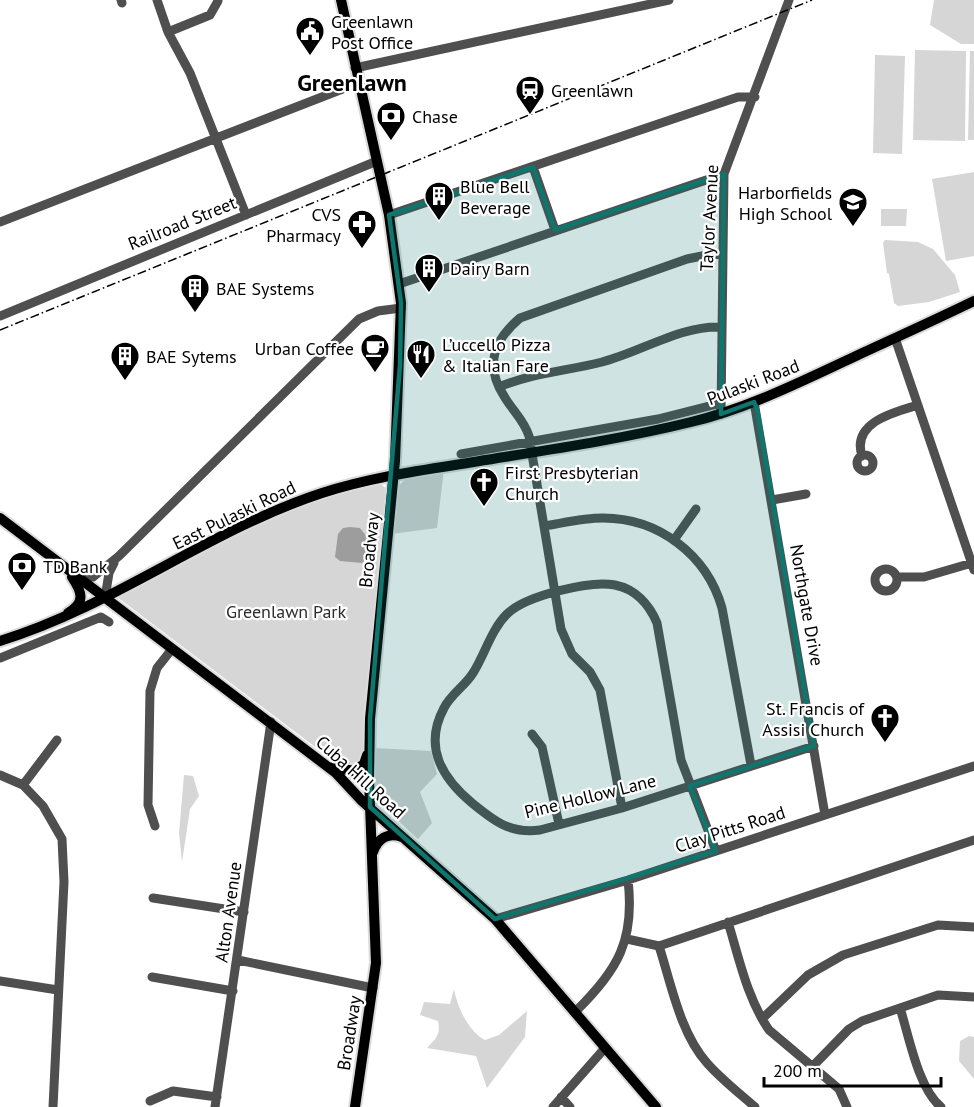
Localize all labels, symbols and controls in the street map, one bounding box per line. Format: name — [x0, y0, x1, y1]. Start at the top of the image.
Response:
place label: Greenlawn Post Office — [331, 10, 413, 54]
public building icon: Greenlawn Post Office — [294, 15, 326, 57]
district label: Greenlawn — [297, 67, 407, 98]
station icon: Greenlawn — [514, 74, 546, 116]
place label: Greenlawn — [551, 79, 633, 102]
bank icon: Chase — [375, 100, 407, 142]
place label: Chase — [412, 105, 458, 128]
street label: Taylor Avenue — [695, 164, 723, 272]
place label: Blue Bell Beverage — [460, 175, 531, 219]
building icon: Blue Bell Beverage — [423, 180, 455, 222]
place label: Harborfields High School — [738, 181, 833, 225]
school or university icon: Harborfields High School — [837, 186, 869, 228]
street label: Railroad Street — [125, 191, 239, 255]
place label: CVS Pharmacy — [266, 203, 342, 247]
pharmacy icon: CVS Pharmacy — [346, 208, 378, 250]
building icon: Dairy Barn — [413, 252, 445, 294]
place label: Dairy Barn — [450, 257, 530, 280]
building icon: BAE Systems — [179, 272, 211, 314]
place label: BAE Systems — [216, 277, 314, 300]
cafe icon: Urban Coffee — [359, 332, 391, 374]
place label: L’uccello Pizza & Italian Fare — [442, 333, 551, 377]
place label: Urban Coffee — [254, 337, 354, 360]
restaurant icon: L’uccello Pizza & Italian Fare — [405, 338, 437, 380]
building icon: BAE Sytems — [109, 340, 141, 382]
place label: BAE Sytems — [146, 345, 237, 368]
street label: Pulaski Road — [703, 354, 803, 410]
place label: First Presbyterian Church — [505, 461, 639, 505]
church icon: First Presbyterian Church — [468, 466, 500, 508]
street label: East Pulaski Road — [169, 475, 299, 555]
street label: Broadway — [354, 511, 384, 589]
street label: Northgate Drive — [785, 542, 829, 668]
bank icon: TD Bank — [6, 550, 38, 592]
place label: TD Bank — [43, 555, 108, 578]
park label: Greenlawn Park — [226, 600, 346, 623]
place label: St. Francis of Assisi Church — [762, 697, 865, 741]
church icon: St. Francis of Assisi Church — [869, 702, 901, 744]
street label: Cuba Hill Road — [311, 730, 411, 824]
street label: Pine Hollow Lane — [522, 769, 658, 823]
street label: Clay Pitts Road — [672, 800, 788, 858]
street label: Alton Avenue — [210, 860, 246, 964]
street label: Broadway — [332, 993, 366, 1072]
scale bar — [764, 1050, 941, 1088]
text: 200 m — [773, 1059, 822, 1082]

